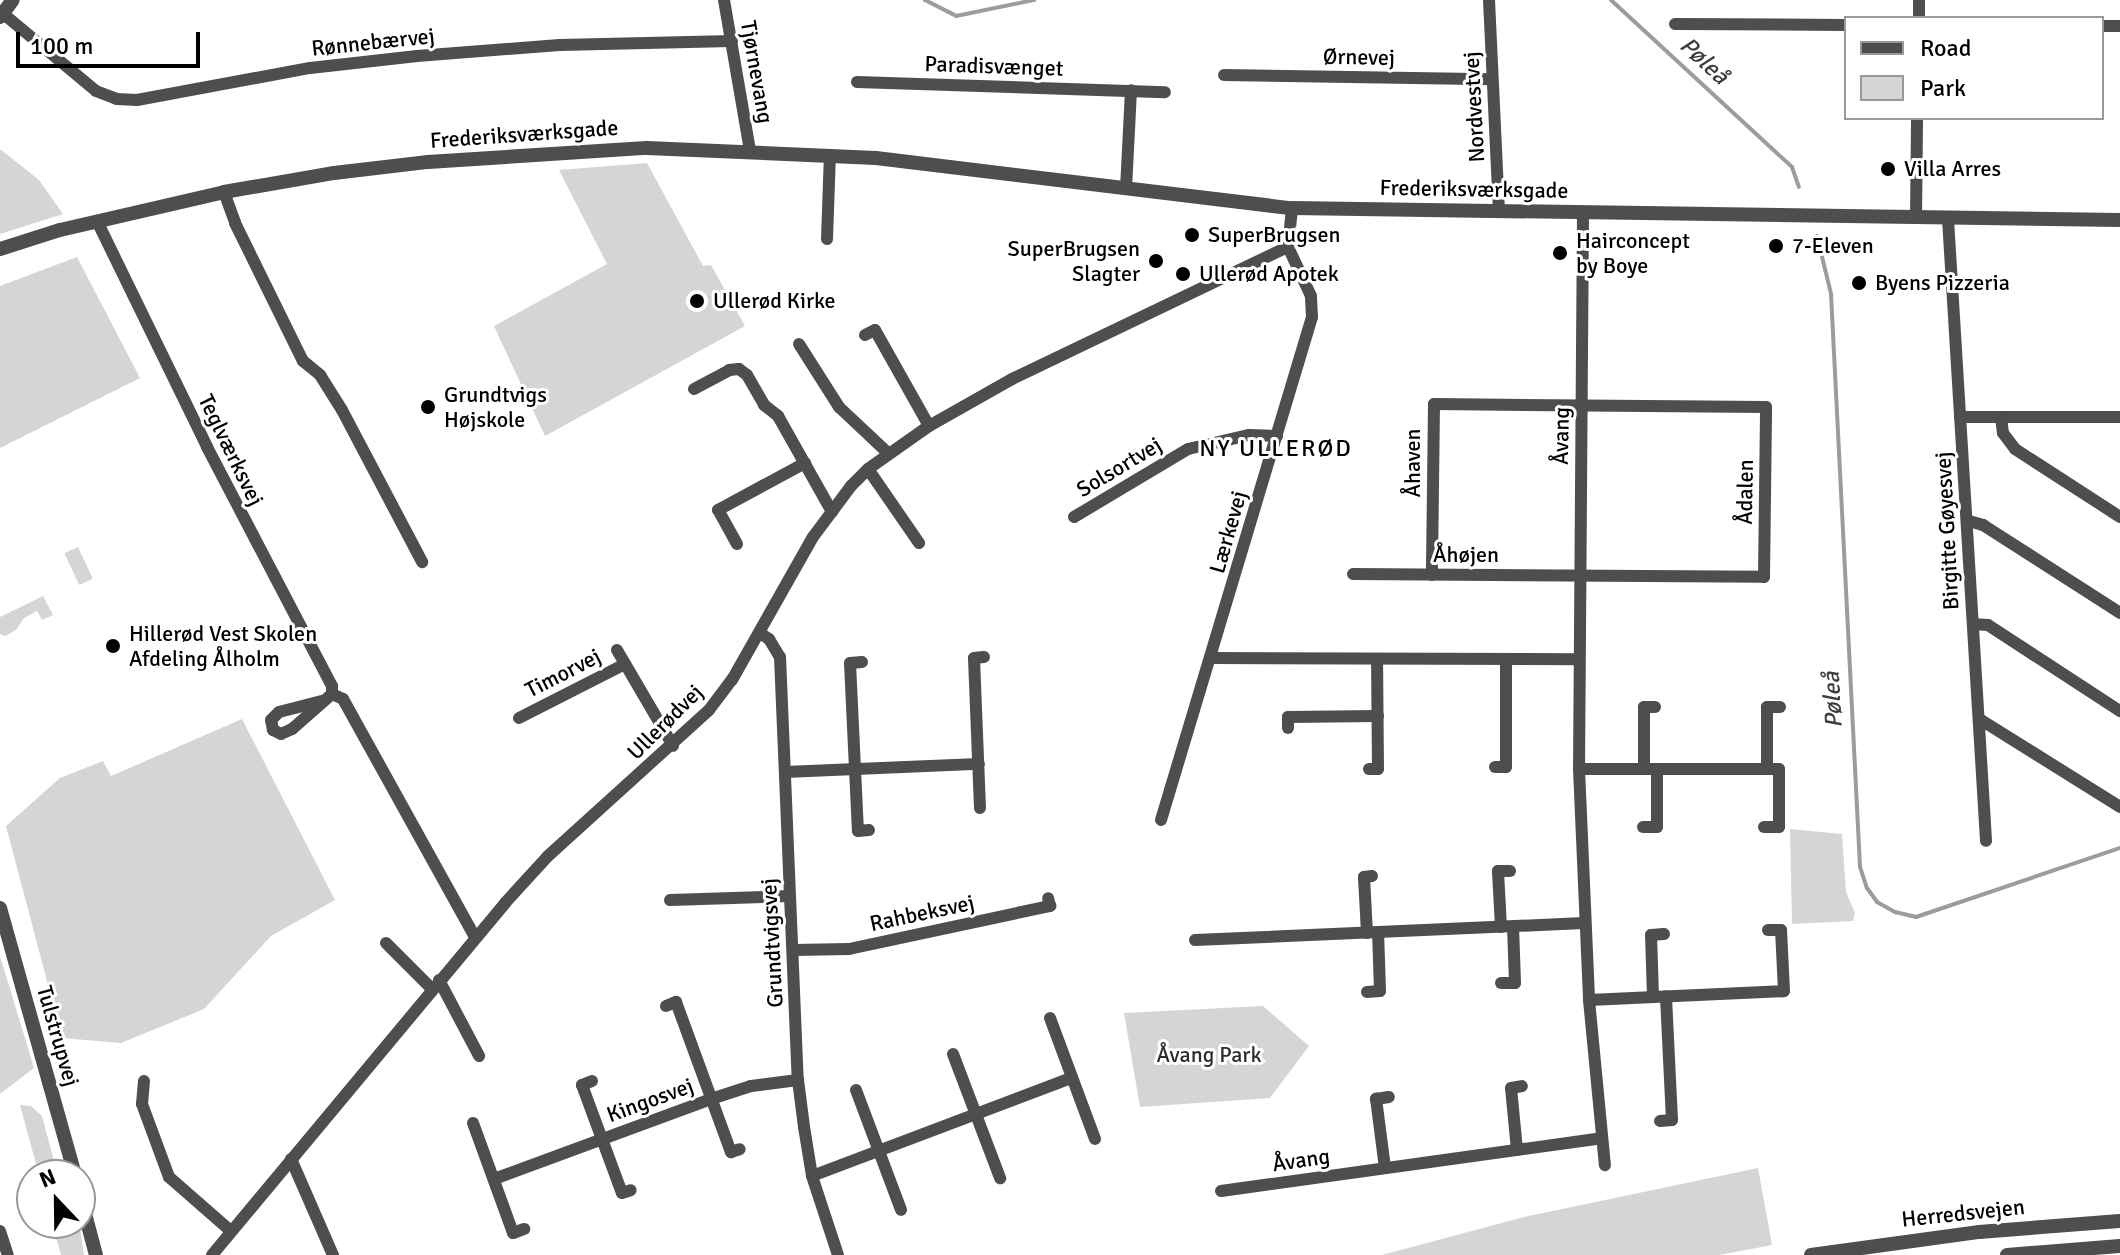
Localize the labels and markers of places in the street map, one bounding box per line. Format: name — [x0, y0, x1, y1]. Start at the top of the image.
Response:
place label: Villa Arres — [1904, 156, 2001, 182]
marker: Villa Arres — [1879, 160, 1897, 178]
place label: SuperBrugsen — [1208, 222, 1340, 248]
marker: SuperBrugsen — [1183, 226, 1201, 244]
place label: Hairconcept by Boye — [1576, 227, 1690, 278]
place label: 7-Eleven — [1792, 233, 1874, 259]
place label: SuperBrugsen Slagter — [1008, 235, 1140, 286]
marker: 7-Eleven — [1767, 237, 1785, 255]
marker: Hairconcept by Boye — [1551, 244, 1569, 262]
marker: SuperBrugsen Slagter — [1147, 252, 1165, 270]
place label: Ullerød Apotek — [1199, 261, 1339, 287]
marker: Ullerød Apotek — [1174, 265, 1192, 283]
place label: Byens Pizzeria — [1875, 270, 2010, 296]
marker: Byens Pizzeria — [1850, 274, 1868, 292]
place label: Ullerød Kirke — [713, 288, 836, 314]
marker: Ullerød Kirke — [688, 292, 706, 310]
place label: Grundtvigs Højskole — [444, 381, 547, 432]
marker: Grundtvigs Højskole — [419, 398, 437, 416]
place label: Hillerød Vest Skolen Afdeling Ålholm — [129, 620, 317, 672]
marker: Hillerød Vest Skolen Afdeling Ålholm — [104, 637, 122, 655]

